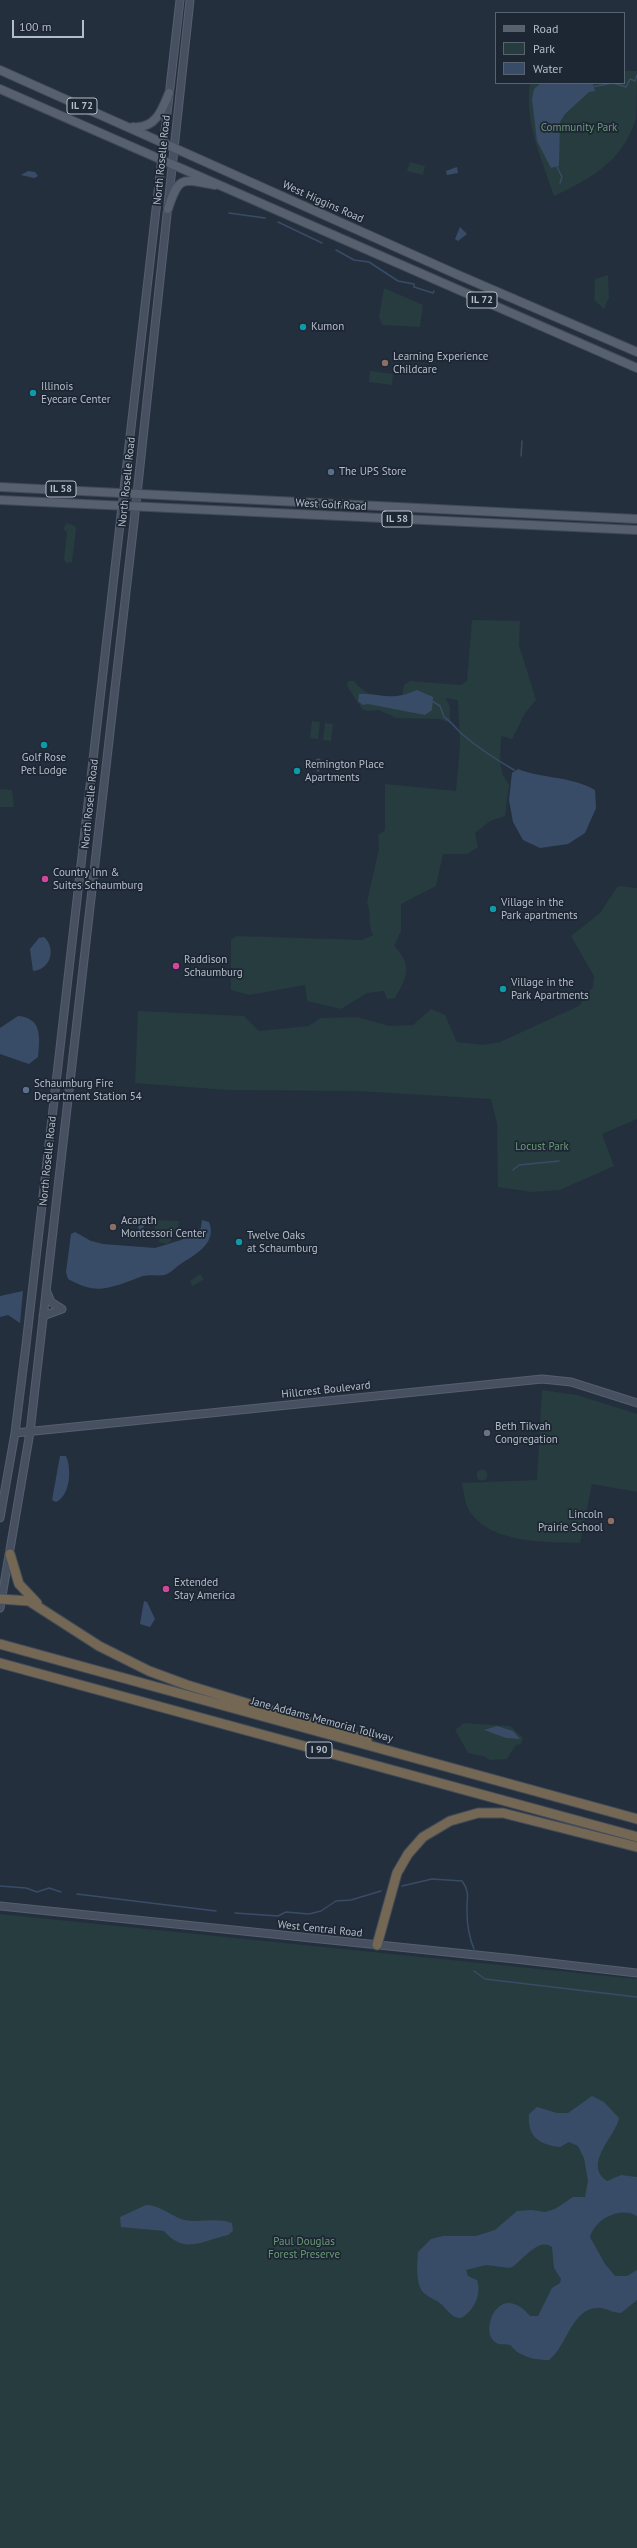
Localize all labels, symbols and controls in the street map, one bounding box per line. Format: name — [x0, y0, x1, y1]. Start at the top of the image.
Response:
scale bar — [14, 12, 86, 38]
legend — [495, 12, 625, 84]
text: 100 m — [19, 19, 52, 34]
text: Road — [533, 21, 558, 36]
text: Park — [533, 41, 555, 56]
text: Water — [533, 61, 563, 76]
road number: IL 72 — [67, 98, 97, 114]
street label: North Roselle Road — [151, 114, 173, 206]
park label: Community Park — [541, 121, 617, 135]
street label: West Higgins Road — [280, 178, 366, 226]
road number: IL 72 — [467, 292, 497, 308]
place label: Kumon — [311, 320, 344, 334]
marker: Kumon — [298, 322, 308, 332]
place label: Learning Experience Childcare — [393, 350, 488, 376]
marker: Learning Experience Childcare — [380, 358, 390, 368]
place label: Illinois Eyecare Center — [41, 380, 110, 406]
marker: Illinois Eyecare Center — [28, 388, 38, 398]
street label: North Roselle Road — [116, 436, 138, 528]
place label: The UPS Store — [339, 465, 406, 479]
marker: The UPS Store — [326, 467, 336, 477]
road number: IL 58 — [46, 481, 76, 497]
street label: West Golf Road — [295, 497, 367, 513]
road number: IL 58 — [382, 511, 412, 527]
marker: Golf Rose Pet Lodge — [39, 740, 49, 750]
place label: Golf Rose Pet Lodge — [21, 751, 67, 777]
street label: North Roselle Road — [79, 758, 101, 850]
place label: Remington Place Apartments — [305, 758, 384, 784]
marker: Remington Place Apartments — [292, 766, 302, 776]
place label: Country Inn & Suites Schaumburg — [53, 866, 143, 892]
marker: Country Inn & Suites Schaumburg — [40, 874, 50, 884]
place label: Village in the Park apartments — [501, 896, 578, 922]
marker: Village in the Park apartments — [488, 904, 498, 914]
place label: Raddison Schaumburg — [184, 953, 243, 979]
marker: Raddison Schaumburg — [171, 961, 181, 971]
place label: Village in the Park Apartments — [511, 976, 589, 1002]
marker: Village in the Park Apartments — [498, 984, 508, 994]
place label: Schaumburg Fire Department Station 54 — [34, 1077, 142, 1103]
marker: Schaumburg Fire Department Station 54 — [21, 1085, 31, 1095]
street label: North Roselle Road — [37, 1115, 59, 1207]
park label: Locust Park — [515, 1140, 569, 1154]
place label: Acarath Montessori Center — [121, 1214, 206, 1240]
marker: Acarath Montessori Center — [108, 1222, 118, 1232]
place label: Twelve Oaks at Schaumburg — [247, 1229, 318, 1255]
marker: Twelve Oaks at Schaumburg — [234, 1237, 244, 1247]
street label: Hillcrest Boulevard — [281, 1379, 371, 1401]
place label: Beth Tikvah Congregation — [495, 1420, 558, 1446]
marker: Beth Tikvah Congregation — [482, 1428, 492, 1438]
place label: Lincoln Prairie School — [538, 1508, 603, 1534]
marker: Lincoln Prairie School — [606, 1516, 616, 1526]
place label: Extended Stay America — [174, 1576, 235, 1602]
marker: Extended Stay America — [161, 1584, 171, 1594]
street label: Jane Addams Memorial Tollway — [250, 1695, 394, 1745]
road number: I 90 — [306, 1742, 332, 1758]
street label: West Central Road — [277, 1918, 363, 1940]
park label: Paul Douglas Forest Preserve — [268, 2235, 340, 2261]

